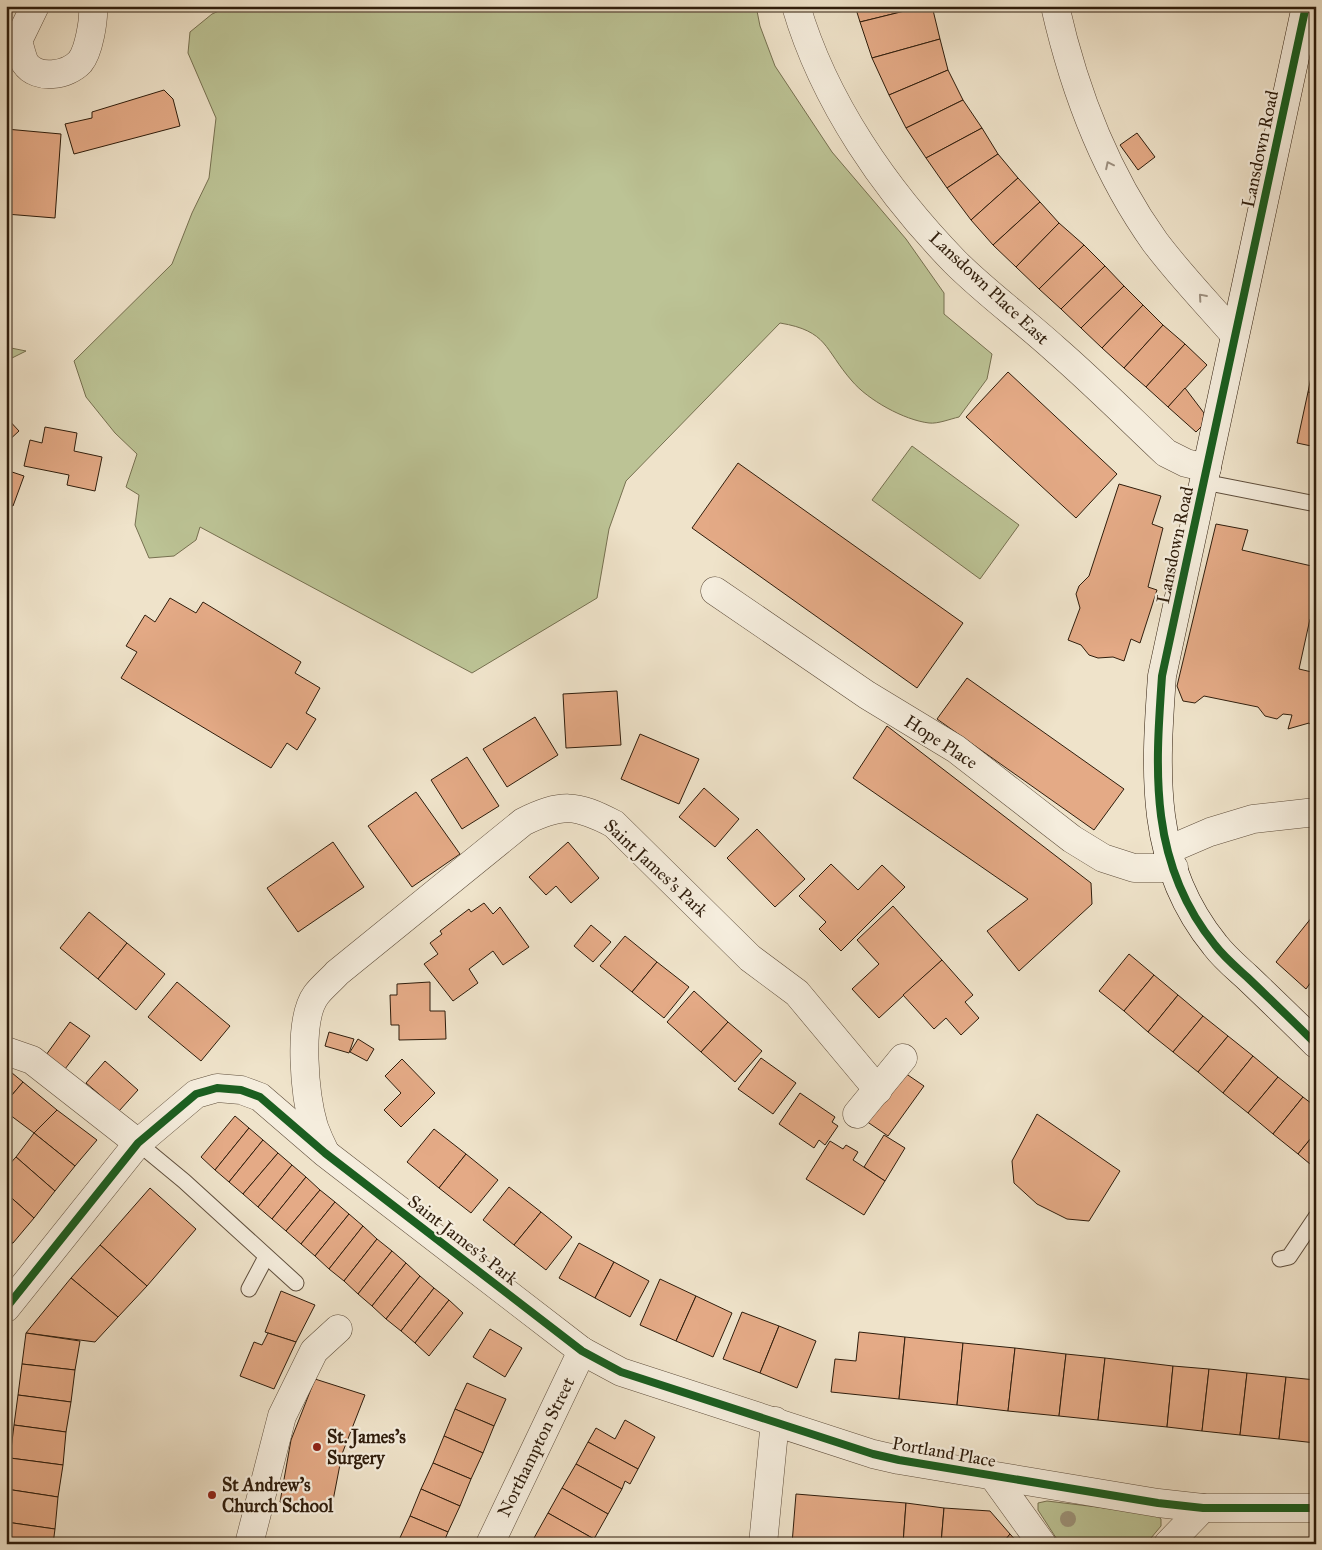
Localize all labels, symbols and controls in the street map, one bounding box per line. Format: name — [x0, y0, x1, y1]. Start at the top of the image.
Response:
street label: Lansdown Road — [1237, 88, 1283, 210]
one-way arrow — [1106, 161, 1116, 170]
street label: Lansdown Place East — [924, 227, 1054, 350]
one-way arrow — [1200, 294, 1208, 303]
street label: Lansdown Road — [1152, 484, 1198, 606]
street label: Hope Place — [900, 710, 982, 774]
street label: Saint James's Park — [599, 814, 713, 923]
street label: Saint James's Park — [403, 1190, 523, 1291]
street label: Northampton Street — [493, 1373, 580, 1521]
place label: St. James's Surgery — [327, 1426, 406, 1470]
street label: Portland Place — [890, 1432, 998, 1472]
marker: St. James's Surgery — [311, 1441, 323, 1453]
place label: St Andrew's Church School — [222, 1474, 334, 1517]
marker: St Andrew's Church School — [206, 1489, 218, 1501]

